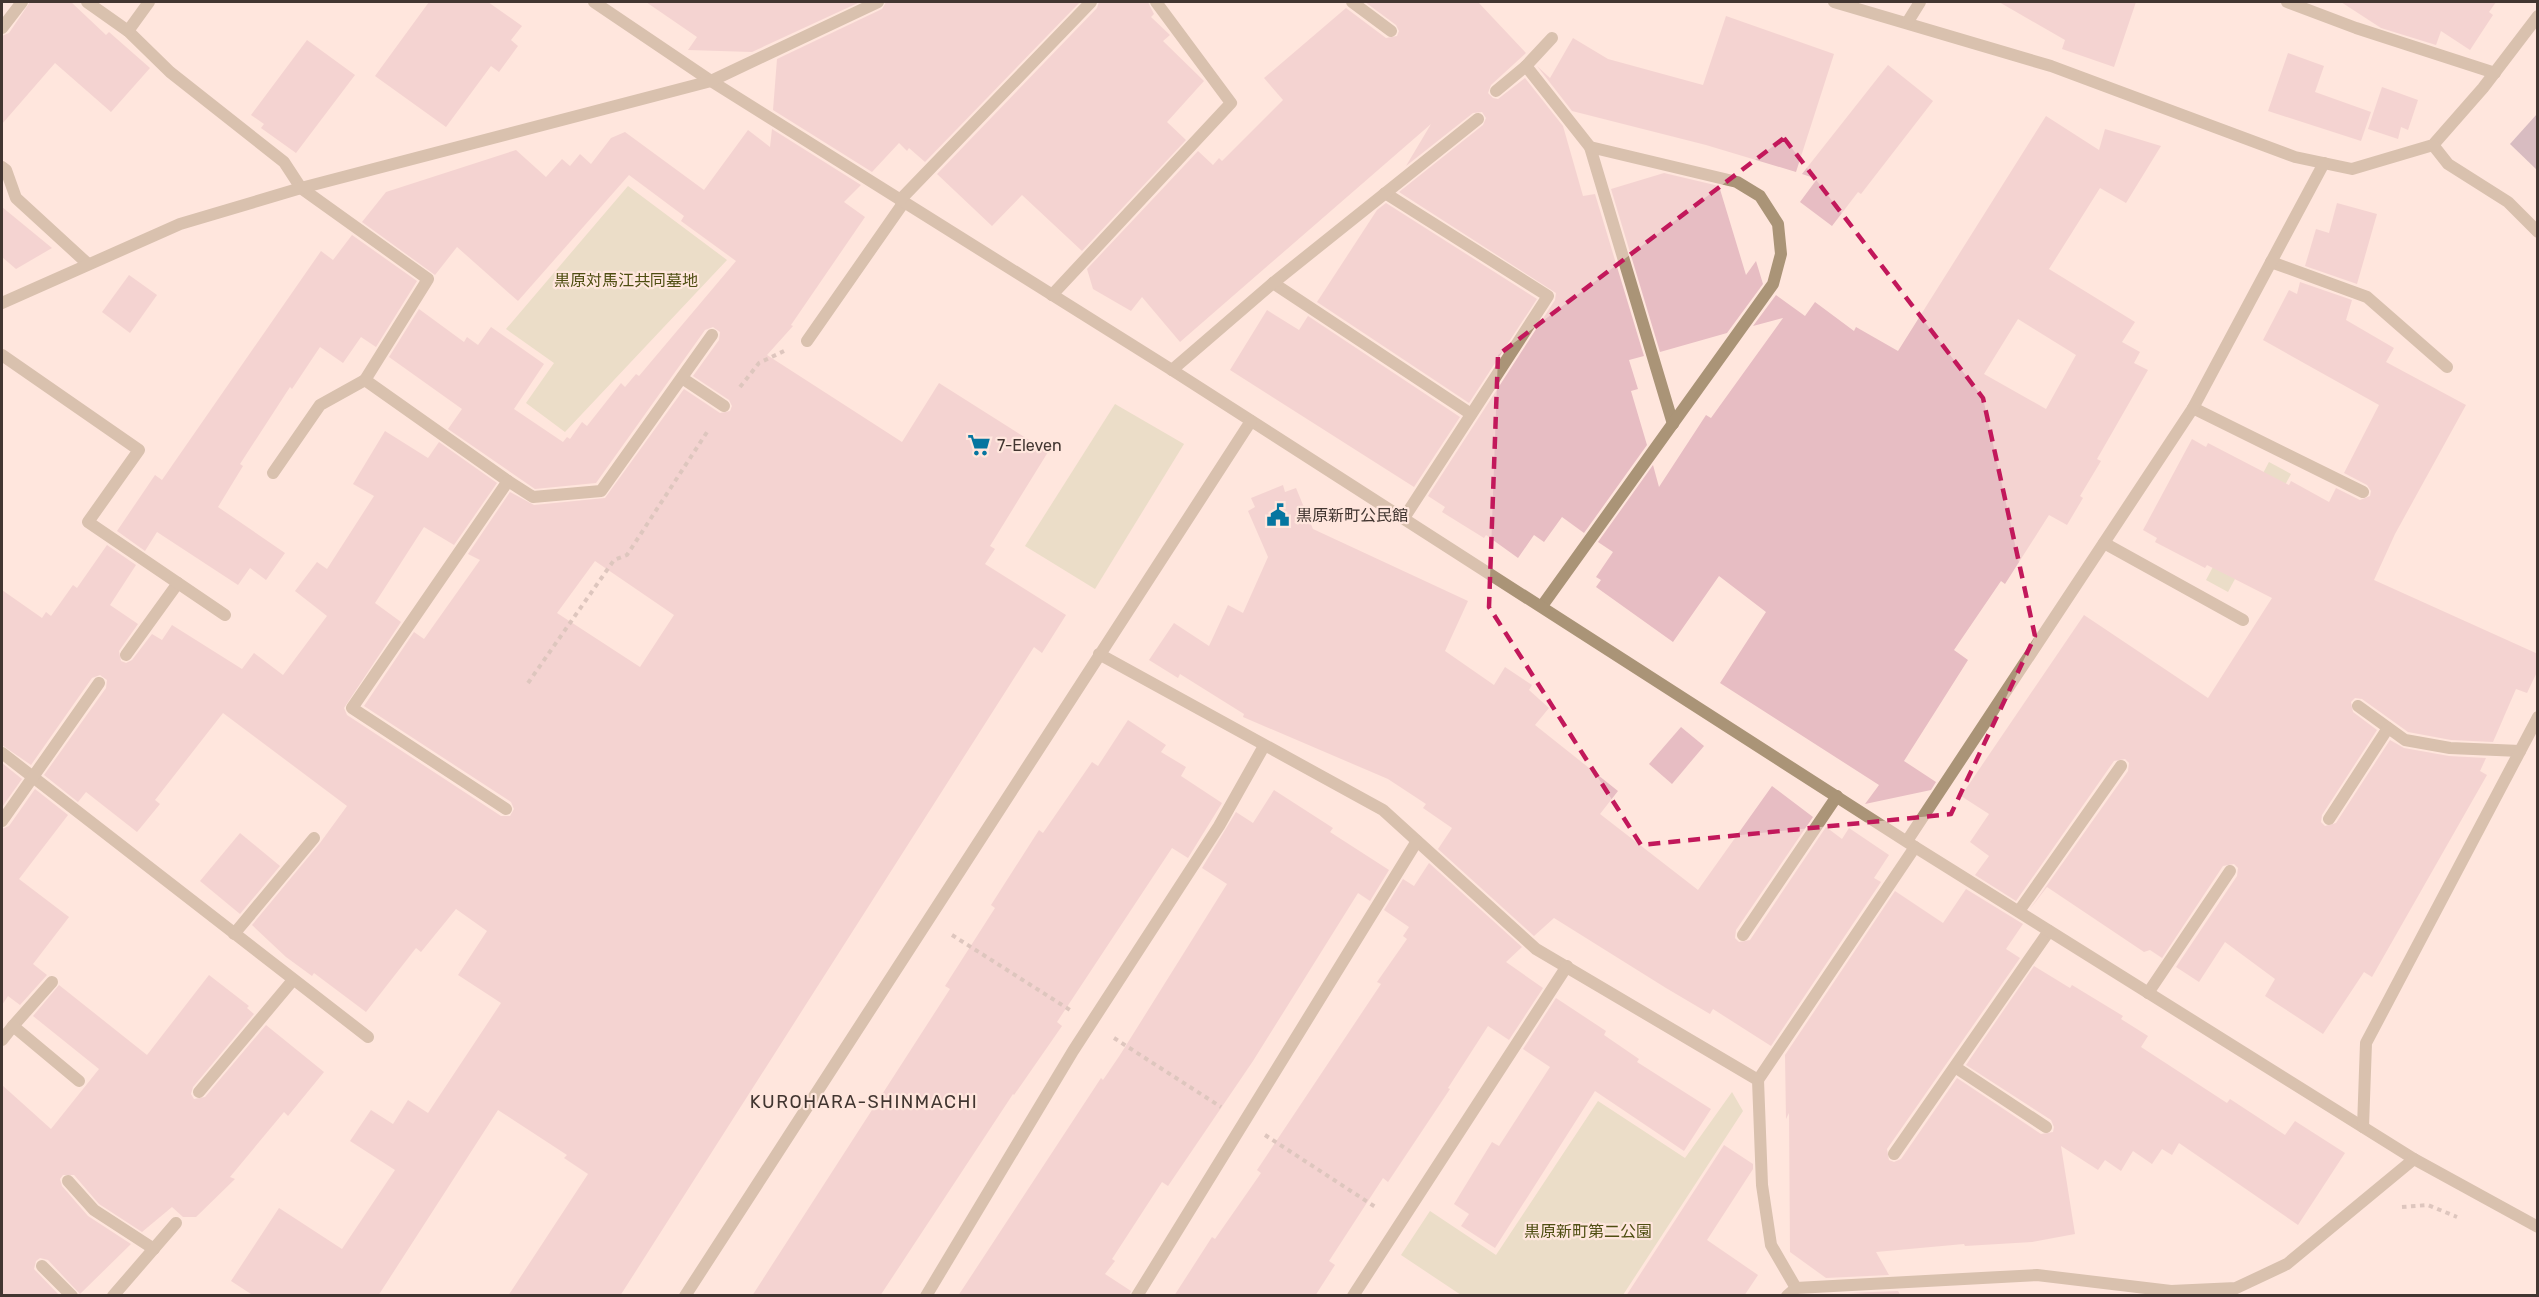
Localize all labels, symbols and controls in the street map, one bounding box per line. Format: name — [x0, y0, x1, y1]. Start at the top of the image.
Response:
park label: 黒原対馬江共同墓地 — [554, 271, 698, 290]
supermarket icon: 7-Eleven — [966, 432, 992, 458]
place label: 7-Eleven — [997, 436, 1062, 455]
public building icon: 黒原新町公民館 — [1265, 502, 1291, 528]
place label: 黒原新町公民館 — [1296, 506, 1408, 525]
district label: KUROHARA-SHINMACHI — [750, 1091, 978, 1113]
park label: 黒原新町第二公園 — [1524, 1222, 1652, 1241]

